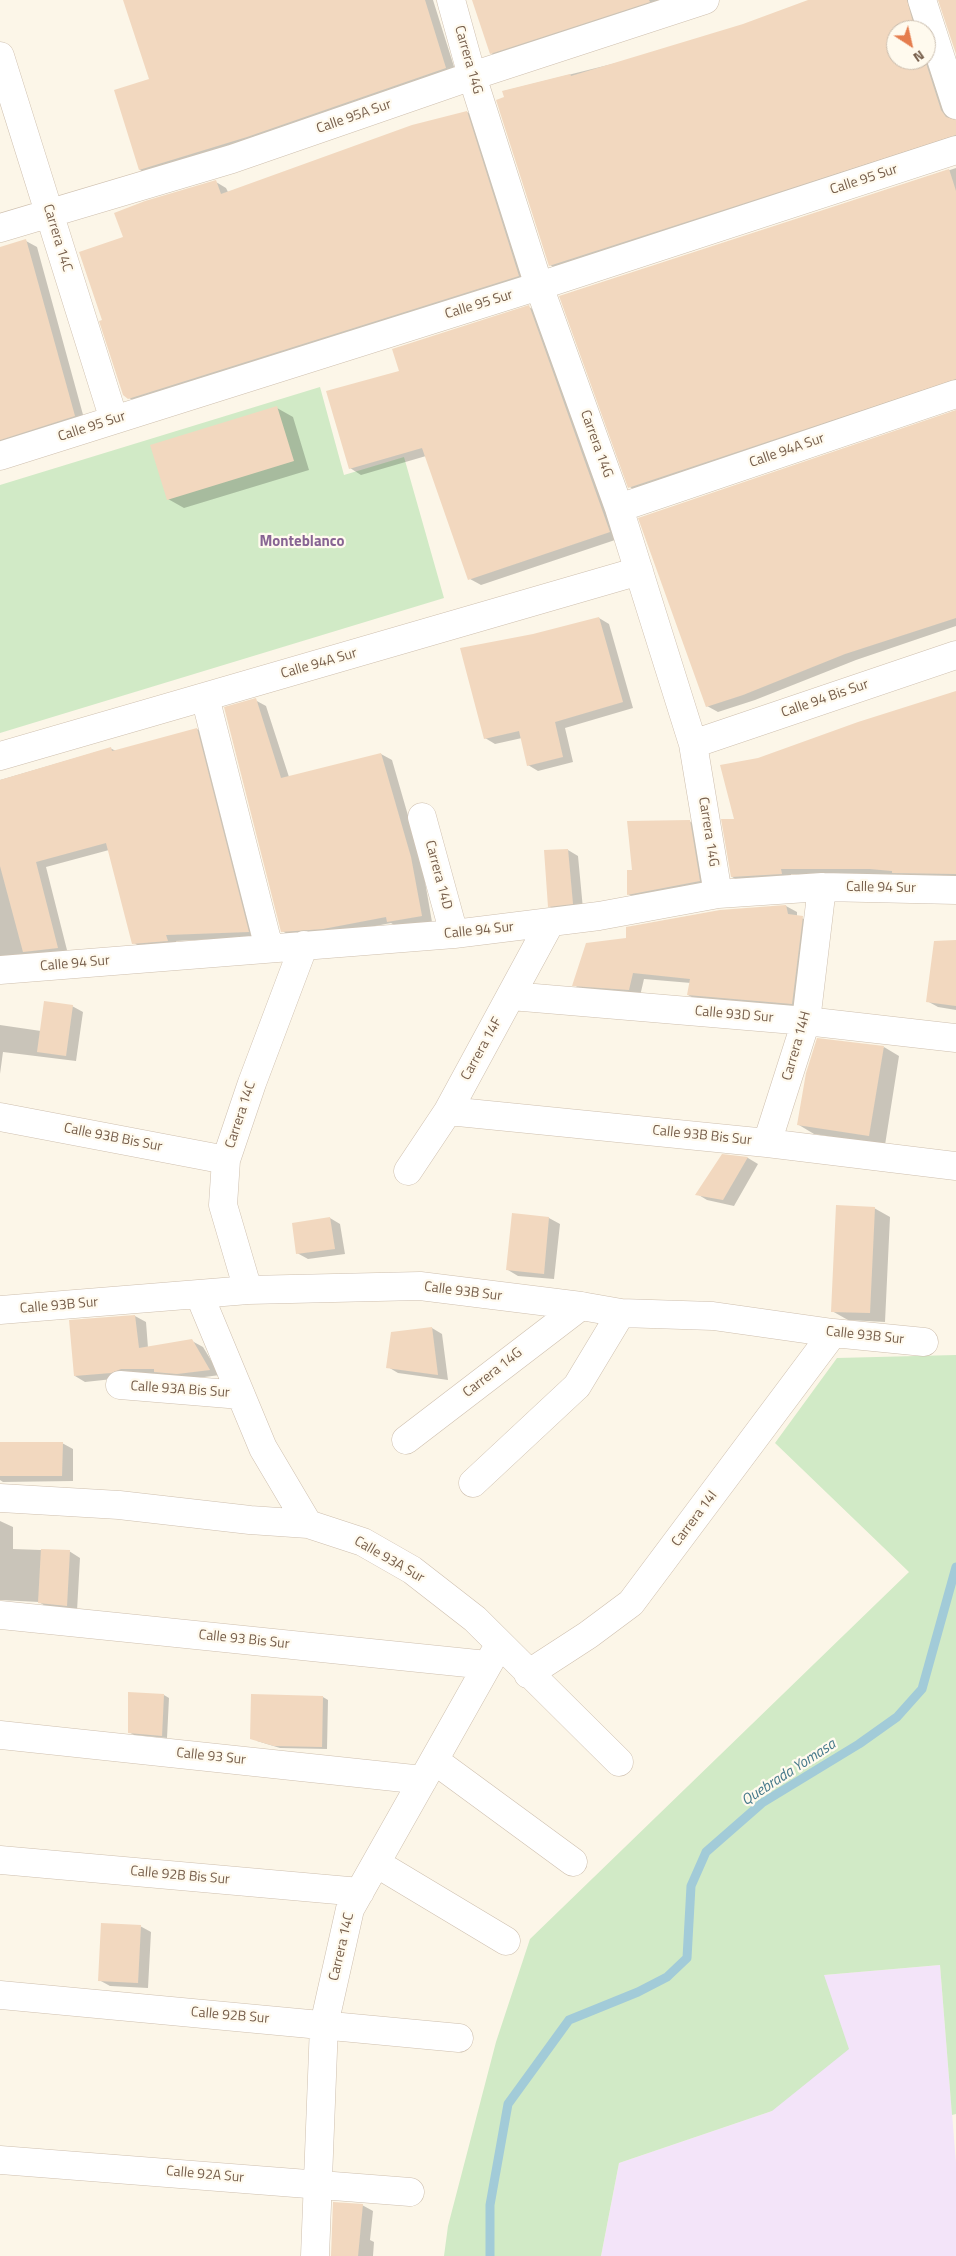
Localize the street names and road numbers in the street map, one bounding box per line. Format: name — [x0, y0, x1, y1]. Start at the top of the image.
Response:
street label: Carrera 14G — [450, 24, 486, 96]
street label: Calle 95A Sur — [314, 96, 394, 138]
street label: Calle 95 Sur — [828, 161, 900, 199]
street label: Carrera 14C — [39, 202, 75, 274]
street label: Calle 95 Sur — [443, 287, 515, 323]
street label: Calle 95 Sur — [56, 408, 128, 446]
street label: Carrera 14G — [576, 408, 616, 480]
street label: Calle 94A Sur — [747, 430, 827, 472]
street label: Calle 94A Sur — [279, 645, 359, 683]
street label: Calle 94 Bis Sur — [779, 676, 871, 722]
street label: Carrera 14G — [694, 796, 722, 868]
street label: Carrera 14D — [421, 839, 455, 911]
street label: Calle 94 Sur — [846, 879, 916, 897]
street label: Calle 94 Sur — [443, 919, 515, 943]
street label: Calle 94 Sur — [39, 953, 111, 975]
street label: Calle 93D Sur — [694, 1003, 774, 1027]
street label: Carrera 14H — [779, 1009, 815, 1083]
street label: Carrera 14F — [458, 1015, 506, 1083]
street label: Carrera 14C — [222, 1079, 260, 1151]
street label: Calle 93B Bis Sur — [62, 1120, 164, 1156]
street label: Calle 93B Bis Sur — [652, 1122, 752, 1150]
street label: Calle 93B Sur — [423, 1279, 503, 1305]
street label: Calle 93B Sur — [19, 1294, 99, 1318]
street label: Calle 93B Sur — [825, 1324, 905, 1348]
street label: Carrera 14G — [460, 1345, 526, 1401]
street label: Calle 93A Bis Sur — [130, 1378, 230, 1402]
street label: Carrera 14I — [669, 1488, 721, 1550]
street label: Calle 93A Sur — [351, 1533, 427, 1587]
street label: Calle 93 Bis Sur — [198, 1627, 290, 1653]
street label: Calle 93 Sur — [175, 1745, 247, 1769]
street label: Calle 92B Bis Sur — [130, 1863, 230, 1889]
street label: Carrera 14C — [326, 1911, 358, 1983]
street label: Calle 92B Sur — [190, 2004, 270, 2028]
street label: Calle 92A Sur — [165, 2163, 245, 2187]

